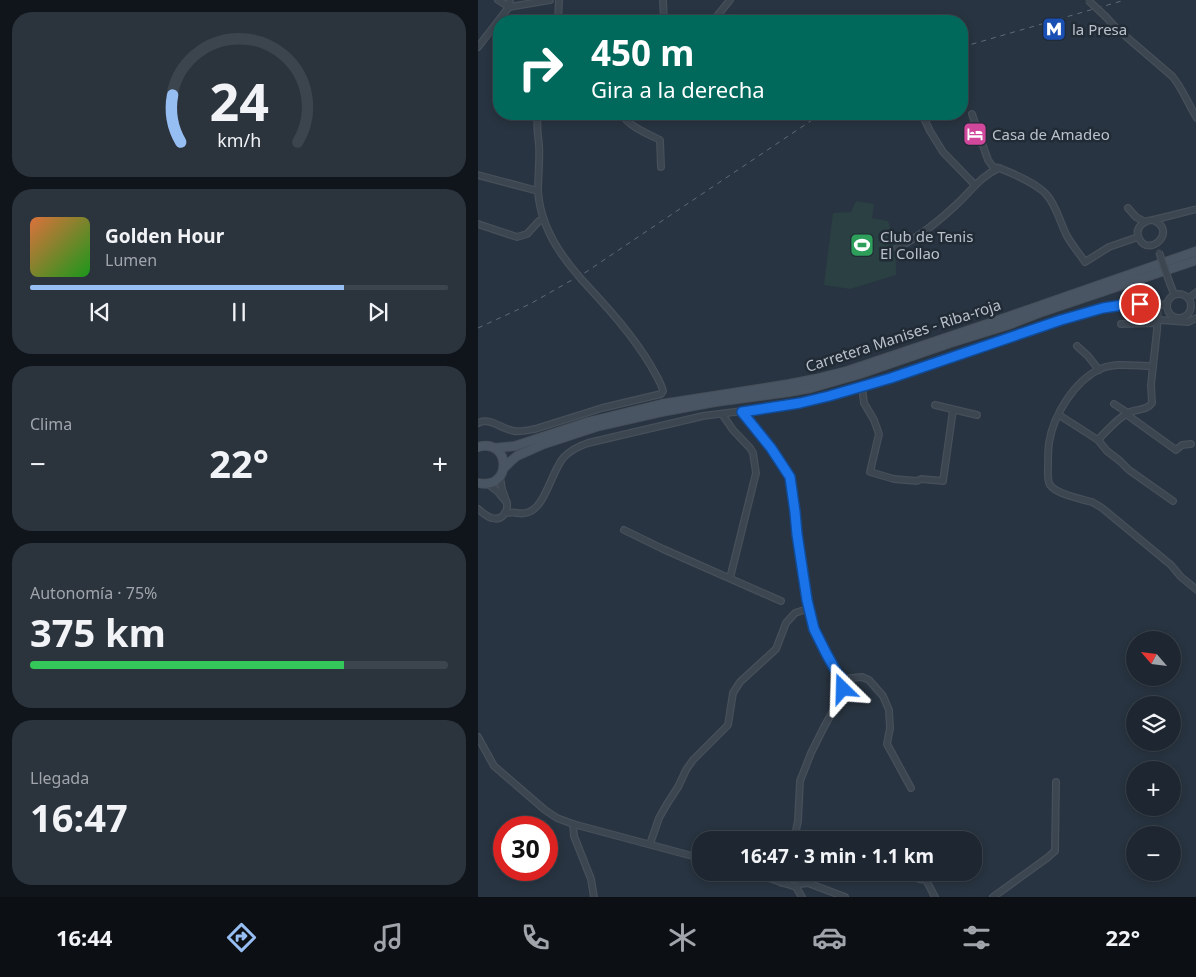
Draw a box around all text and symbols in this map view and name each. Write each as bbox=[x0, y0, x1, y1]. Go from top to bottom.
metro station icon: la Presa bbox=[1041, 16, 1067, 42]
place label: la Presa bbox=[1072, 19, 1127, 39]
text: 450 m bbox=[591, 29, 694, 76]
icon: right bbox=[508, 35, 573, 100]
text: 24 bbox=[209, 65, 269, 136]
text: Gira a la derecha bbox=[591, 74, 765, 104]
hotel icon: Casa de Amadeo bbox=[962, 121, 988, 147]
place label: Casa de Amadeo bbox=[992, 124, 1110, 144]
text: km/h bbox=[217, 128, 261, 152]
text: Golden Hour bbox=[105, 223, 224, 249]
place label: Club de Tenis El Collao bbox=[880, 226, 973, 263]
sports icon: Club de Tenis El Collao bbox=[849, 232, 875, 258]
text: Lumen bbox=[105, 249, 157, 271]
pin bbox=[1119, 283, 1161, 325]
icon: arrive bbox=[1126, 290, 1154, 318]
street label: Carretera Manises - Riba-roja bbox=[803, 294, 1003, 376]
icon: previous bbox=[86, 298, 114, 326]
icon: pause bbox=[225, 298, 253, 326]
icon: next bbox=[364, 298, 392, 326]
text: Clima bbox=[30, 413, 72, 435]
text: 22° bbox=[209, 437, 269, 489]
text: − bbox=[30, 444, 46, 482]
text: + bbox=[432, 444, 448, 482]
text: Autonomía · 75% bbox=[30, 582, 157, 604]
text: 375 km bbox=[30, 606, 166, 658]
north arrow bbox=[1126, 631, 1180, 686]
map controls bbox=[1126, 631, 1181, 881]
position arrow bbox=[816, 662, 868, 714]
button: layers bbox=[1126, 696, 1181, 751]
button: + bbox=[1126, 761, 1181, 816]
text: Llegada bbox=[30, 767, 89, 789]
text: 16:47 bbox=[30, 791, 128, 843]
speed limit sign: 30 bbox=[493, 816, 558, 881]
button: − bbox=[1126, 826, 1181, 881]
text: 16:47 · 3 min · 1.1 km bbox=[740, 843, 934, 869]
icon: directions bbox=[224, 920, 259, 955]
icon: music bbox=[371, 920, 406, 955]
icon: phone bbox=[518, 920, 553, 955]
icon: climate bbox=[665, 920, 700, 955]
icon: car bbox=[812, 920, 847, 955]
icon: filters bbox=[959, 920, 994, 955]
text: 16:44 bbox=[56, 922, 112, 952]
text: 22° bbox=[1105, 922, 1140, 952]

